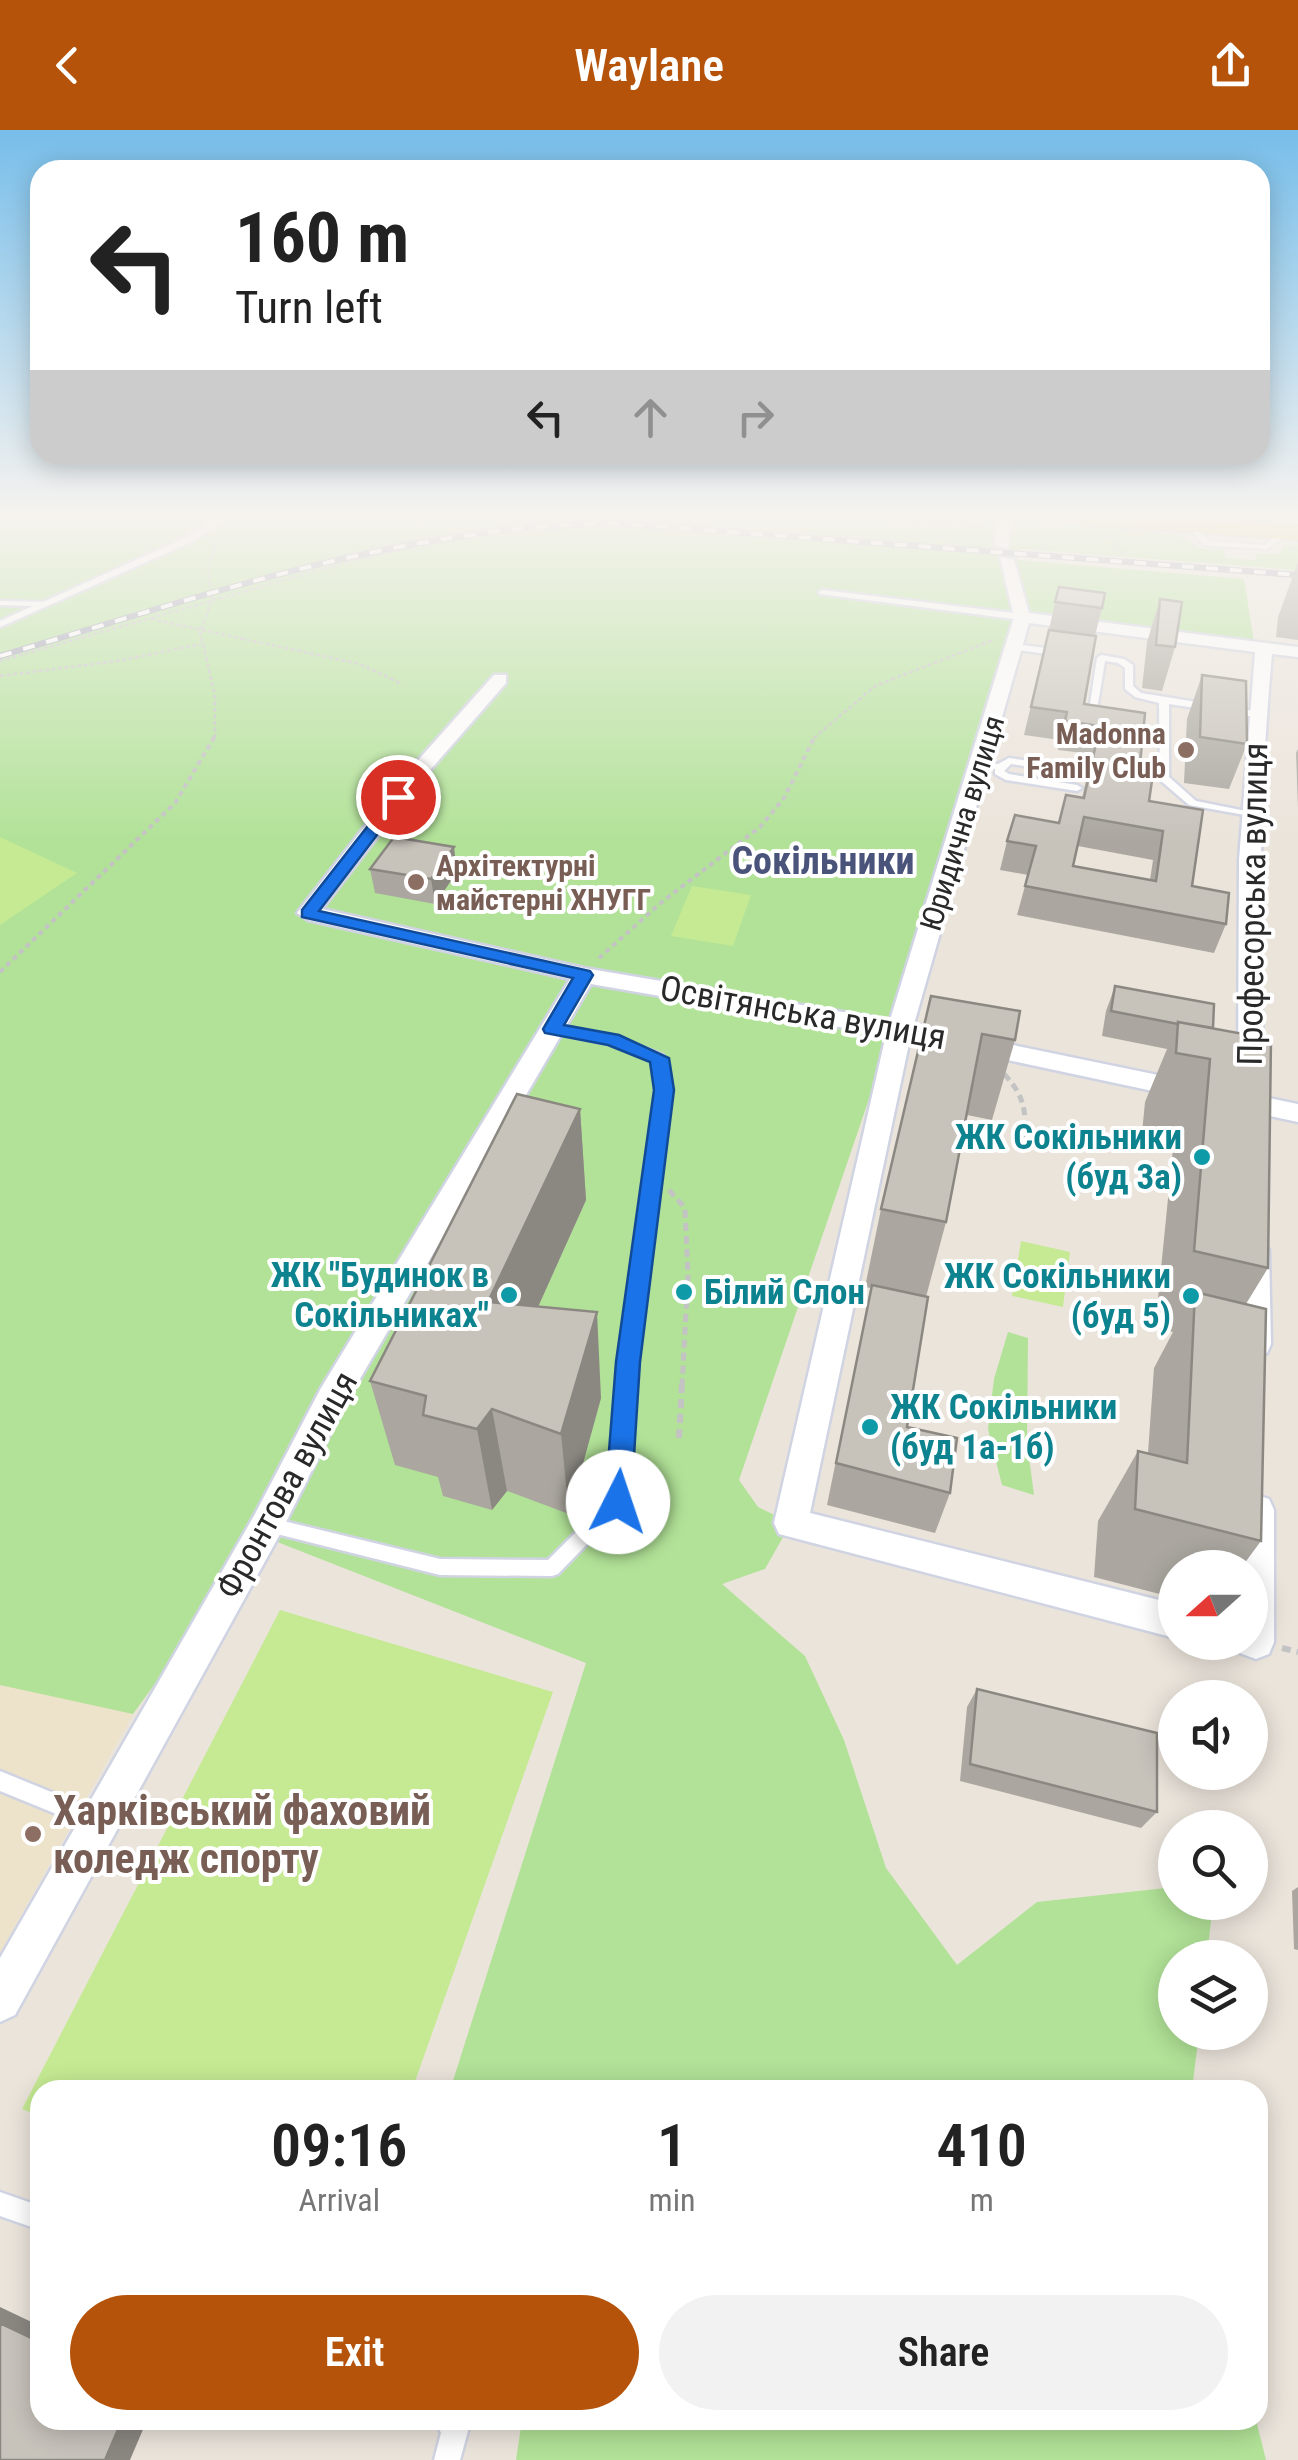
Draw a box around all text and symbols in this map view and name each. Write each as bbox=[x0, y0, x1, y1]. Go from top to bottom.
icon: back bbox=[40, 38, 95, 93]
icon: share bbox=[1203, 38, 1258, 93]
text: Waylane bbox=[574, 39, 724, 92]
text: 160 m bbox=[235, 197, 409, 279]
icon: left bbox=[70, 200, 200, 330]
text: Turn left bbox=[235, 281, 383, 334]
icon: left bbox=[518, 390, 573, 445]
icon: ahead bbox=[623, 390, 678, 445]
icon: right bbox=[728, 390, 783, 445]
street label: Юридична вулиця bbox=[913, 711, 1011, 935]
place label: Madonna Family Club bbox=[1026, 716, 1166, 785]
marker: Madonna Family Club bbox=[1175, 739, 1197, 761]
street label: Професорська вулиця bbox=[1230, 742, 1276, 1066]
pin bbox=[356, 755, 441, 840]
icon: arrive bbox=[371, 770, 426, 825]
district label: Сокільники bbox=[731, 839, 915, 883]
place label: Архітектурні майстерні ХНУГГ bbox=[436, 848, 651, 917]
marker: Архітектурні майстерні ХНУГГ bbox=[405, 871, 427, 893]
street label: Освітянська вулиця bbox=[657, 968, 949, 1058]
place label: ЖК Сокільники (буд 3а) bbox=[955, 1117, 1182, 1198]
marker: ЖК Сокільники (буд 3а) bbox=[1191, 1146, 1213, 1168]
place label: ЖК "Будинок в Сокільниках" bbox=[270, 1255, 489, 1336]
place label: ЖК Сокільники (буд 5) bbox=[944, 1256, 1171, 1337]
place label: Білий Слон bbox=[704, 1272, 865, 1313]
marker: Білий Слон bbox=[673, 1281, 695, 1303]
marker: ЖК "Будинок в Сокільниках" bbox=[498, 1284, 520, 1306]
marker: ЖК Сокільники (буд 5) bbox=[1180, 1285, 1202, 1307]
street label: Фронтова вулиця bbox=[208, 1364, 366, 1606]
place label: ЖК Сокільники (буд 1а-1б) bbox=[890, 1387, 1117, 1468]
marker: ЖК Сокільники (буд 1а-1б) bbox=[859, 1416, 881, 1438]
position arrow bbox=[566, 1450, 670, 1554]
north arrow bbox=[1158, 1550, 1268, 1660]
map controls bbox=[1158, 1550, 1268, 2050]
button: sound bbox=[1158, 1680, 1268, 1790]
place label: Харківський фаховий коледж спорту bbox=[53, 1786, 431, 1883]
button: search bbox=[1158, 1810, 1268, 1920]
marker: Харківський фаховий коледж спорту bbox=[22, 1823, 44, 1845]
button: layers bbox=[1158, 1940, 1268, 2050]
text: 09:16 bbox=[271, 2110, 408, 2181]
text: 1 bbox=[657, 2110, 687, 2181]
text: 410 bbox=[936, 2110, 1027, 2181]
text: Arrival bbox=[299, 2181, 380, 2219]
text: min bbox=[649, 2181, 695, 2219]
text: m bbox=[970, 2181, 994, 2219]
button: Exit bbox=[70, 2295, 639, 2410]
button: Share bbox=[659, 2295, 1228, 2410]

